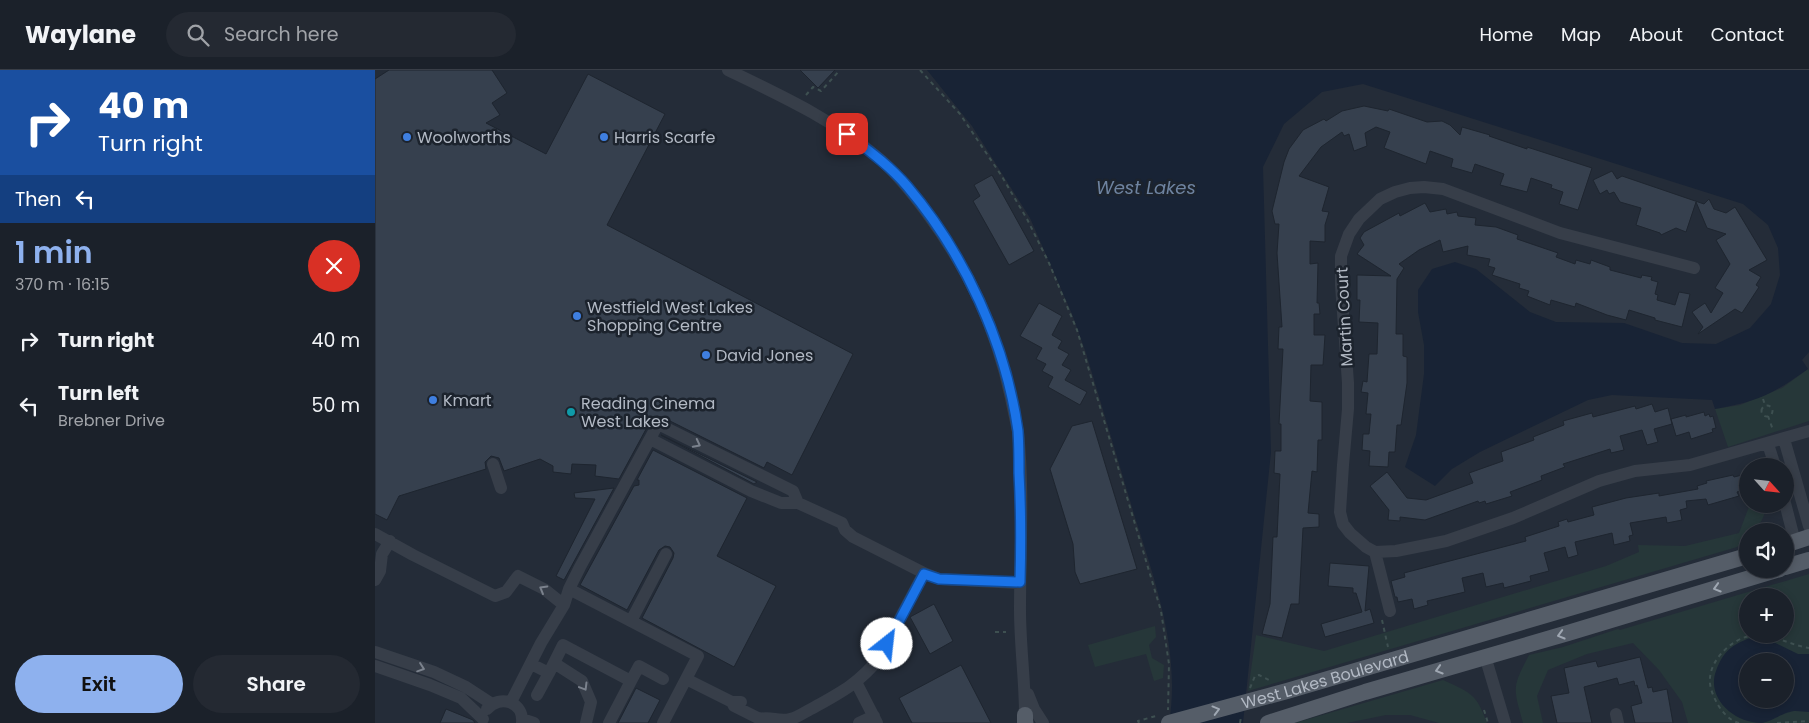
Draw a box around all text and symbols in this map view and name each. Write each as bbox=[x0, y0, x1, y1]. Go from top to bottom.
search box bbox=[166, 12, 516, 57]
text: Waylane bbox=[25, 18, 136, 51]
icon: search bbox=[184, 21, 212, 49]
text: Search here bbox=[224, 21, 339, 48]
text: Home bbox=[1479, 22, 1533, 47]
text: Map bbox=[1561, 22, 1601, 47]
text: About bbox=[1629, 22, 1683, 47]
text: Contact bbox=[1711, 22, 1784, 47]
text: 40 m bbox=[98, 81, 189, 130]
icon: right bbox=[15, 90, 80, 155]
pin bbox=[826, 113, 868, 155]
icon: arrive bbox=[833, 120, 861, 148]
place label: Woolworths bbox=[417, 126, 511, 149]
place label: Harris Scarfe bbox=[614, 126, 716, 149]
text: Turn right bbox=[98, 128, 203, 159]
marker: Woolworths bbox=[401, 131, 413, 143]
marker: Harris Scarfe bbox=[598, 131, 610, 143]
water label: West Lakes bbox=[1096, 175, 1196, 200]
icon: left bbox=[71, 185, 99, 213]
text: Then bbox=[15, 186, 61, 213]
text: 1 min bbox=[15, 231, 93, 274]
button: close bbox=[308, 240, 360, 292]
street label: Martin Court bbox=[1330, 267, 1359, 367]
text: 370 m · 16:15 bbox=[15, 273, 110, 296]
place label: Westfield West Lakes Shopping Centre bbox=[587, 296, 753, 337]
marker: Westfield West Lakes Shopping Centre bbox=[571, 310, 583, 322]
icon: right bbox=[15, 327, 43, 355]
text: Turn right bbox=[58, 327, 154, 354]
text: 40 m bbox=[311, 327, 360, 354]
place label: David Jones bbox=[716, 344, 813, 367]
marker: David Jones bbox=[700, 349, 712, 361]
text: Turn left bbox=[58, 380, 139, 407]
place label: Kmart bbox=[443, 389, 492, 412]
icon: left bbox=[15, 392, 43, 420]
text: 50 m bbox=[311, 392, 360, 419]
place label: Reading Cinema West Lakes bbox=[581, 392, 715, 433]
marker: Kmart bbox=[427, 394, 439, 406]
marker: Reading Cinema West Lakes bbox=[565, 406, 577, 418]
text: Brebner Drive bbox=[58, 409, 165, 432]
one-way arrow bbox=[692, 437, 701, 448]
north arrow bbox=[1739, 458, 1794, 512]
map controls bbox=[1739, 458, 1794, 708]
button: sound bbox=[1739, 523, 1794, 578]
one-way arrow bbox=[1713, 583, 1721, 593]
one-way arrow bbox=[540, 586, 549, 596]
button: + bbox=[1739, 588, 1794, 643]
position arrow bbox=[860, 617, 912, 669]
one-way arrow bbox=[1558, 630, 1566, 640]
street label: West Lakes Boulevard bbox=[1239, 645, 1412, 715]
button: − bbox=[1739, 653, 1794, 708]
button: Exit bbox=[15, 655, 183, 713]
button: Share bbox=[193, 655, 360, 713]
one-way arrow bbox=[416, 662, 425, 672]
one-way arrow bbox=[1435, 665, 1443, 675]
one-way arrow bbox=[577, 682, 587, 691]
one-way arrow bbox=[1211, 706, 1219, 716]

